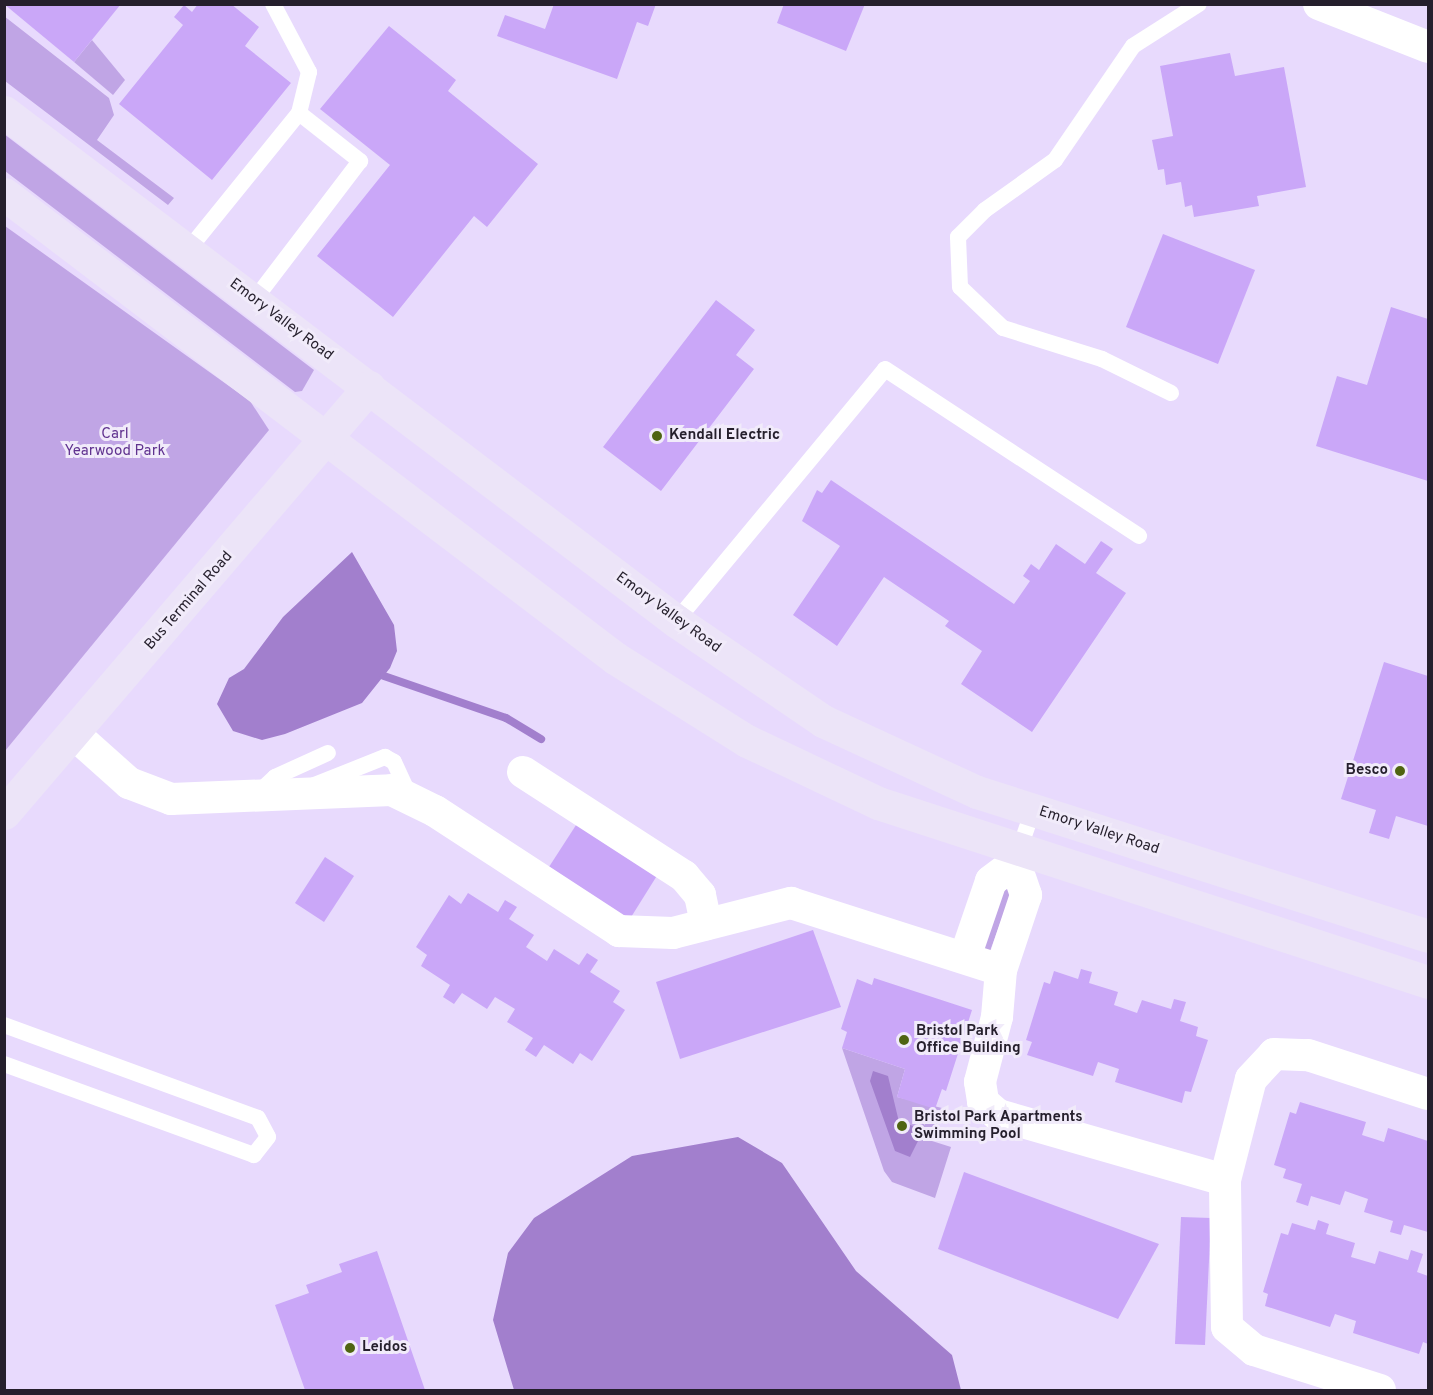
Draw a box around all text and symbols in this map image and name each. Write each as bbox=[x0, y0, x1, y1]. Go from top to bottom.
street label: Emory Valley Road bbox=[225, 275, 337, 365]
park label: Carl Yearwood Park bbox=[65, 425, 165, 460]
place label: Kendall Electric bbox=[669, 427, 780, 445]
marker: Kendall Electric bbox=[650, 429, 664, 443]
street label: Bus Terminal Road bbox=[141, 548, 237, 654]
street label: Emory Valley Road bbox=[612, 569, 724, 657]
place label: Besco bbox=[1346, 762, 1388, 780]
marker: Besco bbox=[1393, 764, 1407, 778]
street label: Emory Valley Road bbox=[1036, 803, 1162, 859]
place label: Bristol Park Office Building bbox=[916, 1022, 1021, 1057]
marker: Bristol Park Office Building bbox=[897, 1033, 911, 1047]
place label: Bristol Park Apartments Swimming Pool bbox=[914, 1108, 1083, 1143]
marker: Bristol Park Apartments Swimming Pool bbox=[895, 1119, 909, 1133]
place label: Leidos bbox=[362, 1339, 407, 1357]
marker: Leidos bbox=[343, 1341, 357, 1355]

